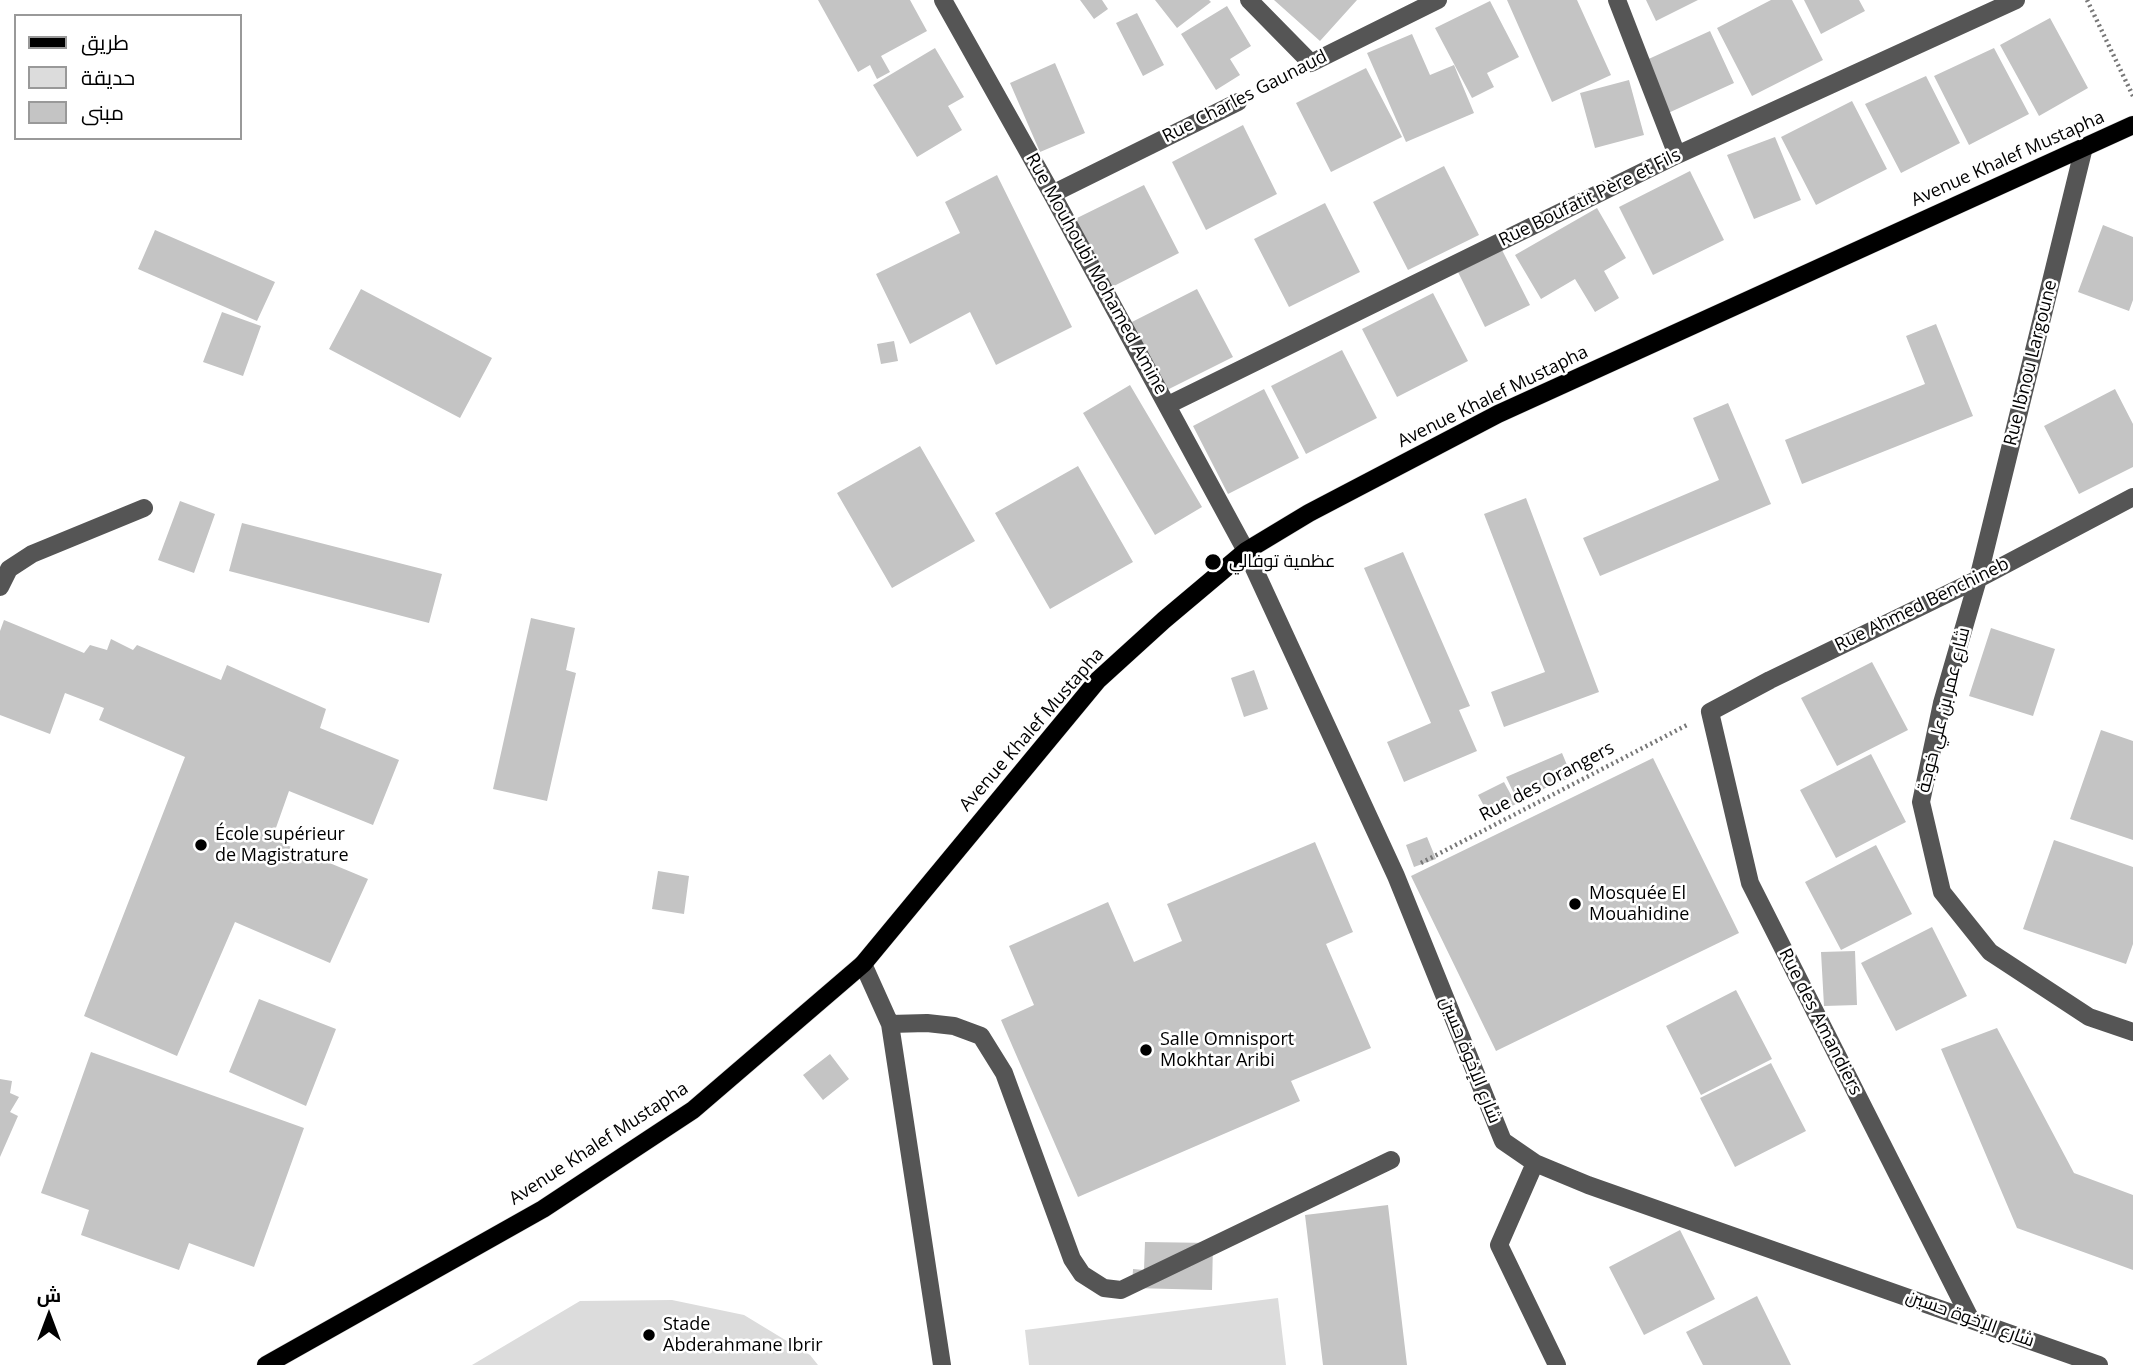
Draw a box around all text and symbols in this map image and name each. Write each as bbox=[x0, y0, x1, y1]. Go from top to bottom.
legend bbox=[14, 14, 242, 140]
text: طريق bbox=[81, 28, 129, 56]
street label: Rue Charles Gaunaud bbox=[1159, 46, 1331, 148]
text: حديقة bbox=[81, 63, 135, 91]
text: مبنى bbox=[81, 98, 124, 126]
street label: Avenue Khalef Mustapha bbox=[1908, 107, 2108, 211]
street label: Rue Boufatit Père et Fils bbox=[1495, 145, 1685, 251]
street label: Rue Mouhoubi Mohamed Amine bbox=[1021, 150, 1171, 398]
street label: Rue Ibnou Largoune bbox=[2000, 278, 2062, 448]
street label: Avenue Khalef Mustapha bbox=[1394, 341, 1592, 453]
place label: عظمية توفالي bbox=[1229, 551, 1335, 573]
marker: عظمية توفالي bbox=[1203, 552, 1223, 572]
street label: Rue Ahmed Benchineb bbox=[1831, 553, 2013, 657]
street label: شارع عمر بن علي خوجة bbox=[1913, 625, 1975, 795]
street label: Avenue Khalef Mustapha bbox=[955, 644, 1109, 816]
street label: Rue des Orangers bbox=[1476, 737, 1618, 827]
place label: École supérieur de Magistrature bbox=[215, 824, 349, 866]
marker: École supérieur de Magistrature bbox=[193, 837, 209, 853]
place label: Mosquée El Mouahidine bbox=[1589, 883, 1689, 926]
marker: Mosquée El Mouahidine bbox=[1567, 896, 1583, 912]
street label: Rue des Amandiers bbox=[1774, 945, 1866, 1099]
street label: شارع الإخوة حسين bbox=[1435, 993, 1505, 1127]
place label: Salle Omnisport Mokhtar Aribi bbox=[1160, 1029, 1294, 1072]
marker: Salle Omnisport Mokhtar Aribi bbox=[1138, 1042, 1154, 1058]
street label: Avenue Khalef Mustapha bbox=[505, 1078, 693, 1210]
north arrow bbox=[14, 1281, 84, 1351]
text: ش bbox=[37, 1282, 61, 1308]
street label: شارع الإخوة حسين bbox=[1903, 1286, 2037, 1352]
place label: Stade Abderahmane Ibrir bbox=[663, 1314, 823, 1356]
marker: Stade Abderahmane Ibrir bbox=[641, 1327, 657, 1343]

